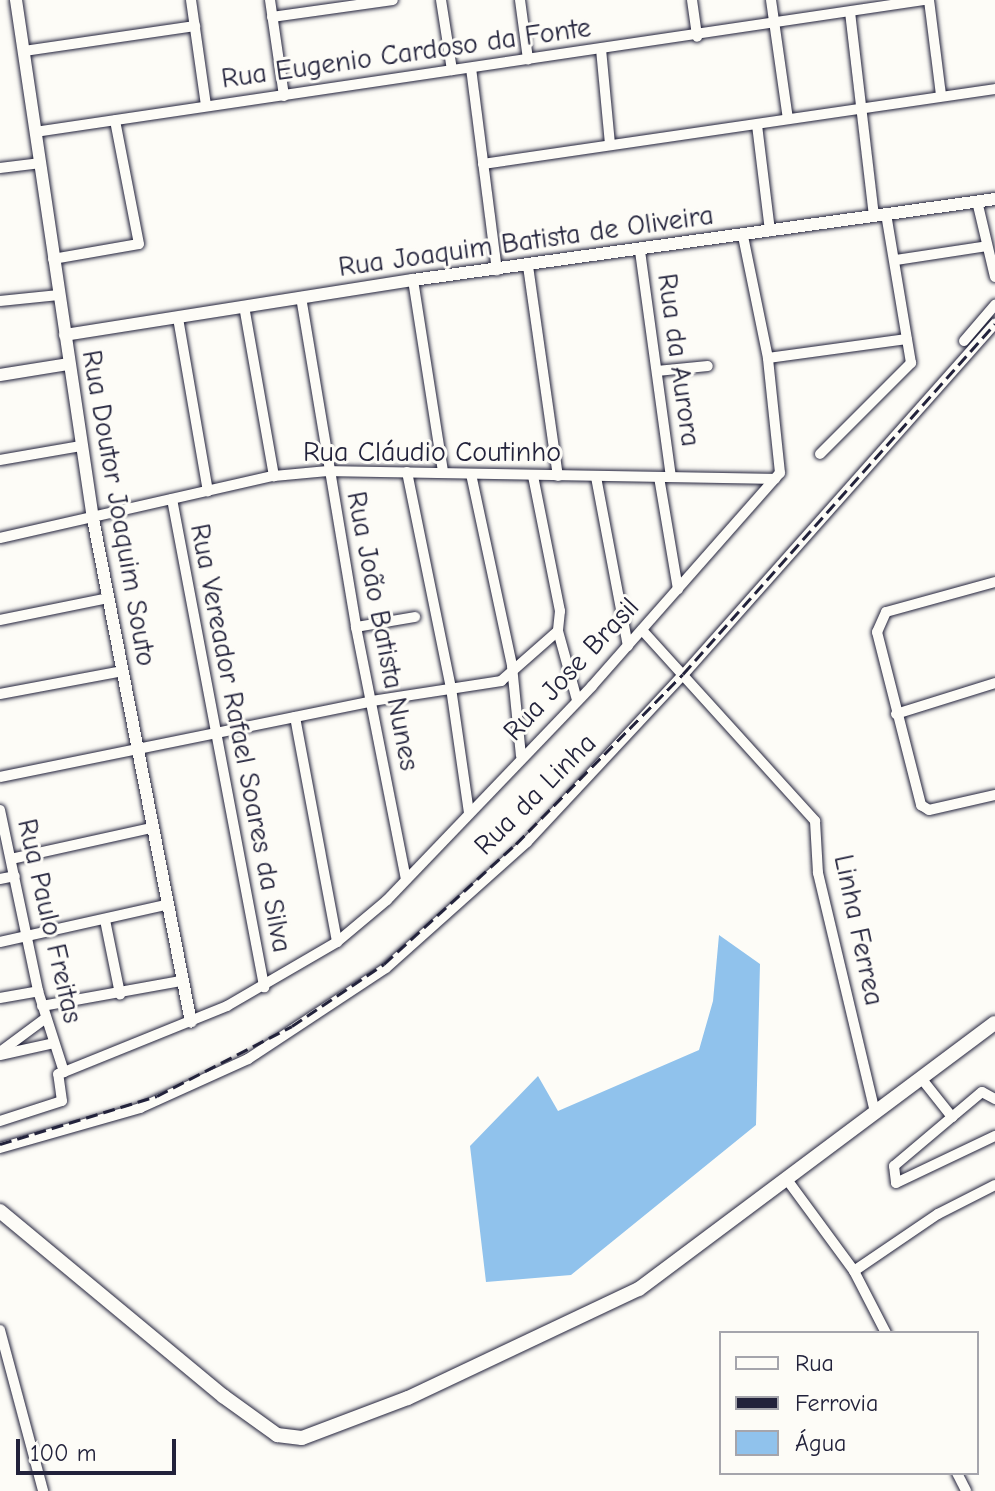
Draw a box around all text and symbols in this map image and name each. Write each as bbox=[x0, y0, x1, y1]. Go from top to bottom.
street label: Rua Eugenio Cardoso da Fonte bbox=[219, 10, 593, 96]
street label: Rua Joaquim Batista de Oliveira bbox=[336, 198, 716, 284]
street label: Rua da Aurora bbox=[650, 271, 708, 449]
street label: Rua Doutor Joaquim Souto bbox=[75, 347, 163, 669]
street label: Rua Cláudio Coutinho bbox=[303, 435, 561, 469]
street label: Rua João Batista Nunes bbox=[339, 489, 427, 773]
street label: Rua Vereador Rafael Soares da Silva bbox=[183, 521, 299, 955]
street label: Rua Jose Brasil bbox=[496, 590, 646, 748]
street label: Rua da Linha bbox=[467, 726, 603, 862]
street label: Rua Paulo Freitas bbox=[10, 816, 90, 1026]
street label: Linha Ferrea bbox=[827, 851, 891, 1009]
legend bbox=[719, 1331, 979, 1475]
text: Rua bbox=[795, 1349, 834, 1377]
text: Ferrovia bbox=[795, 1389, 878, 1417]
scale bar bbox=[20, 1423, 180, 1473]
text: Água bbox=[795, 1429, 846, 1457]
text: 100 m bbox=[30, 1439, 97, 1467]

